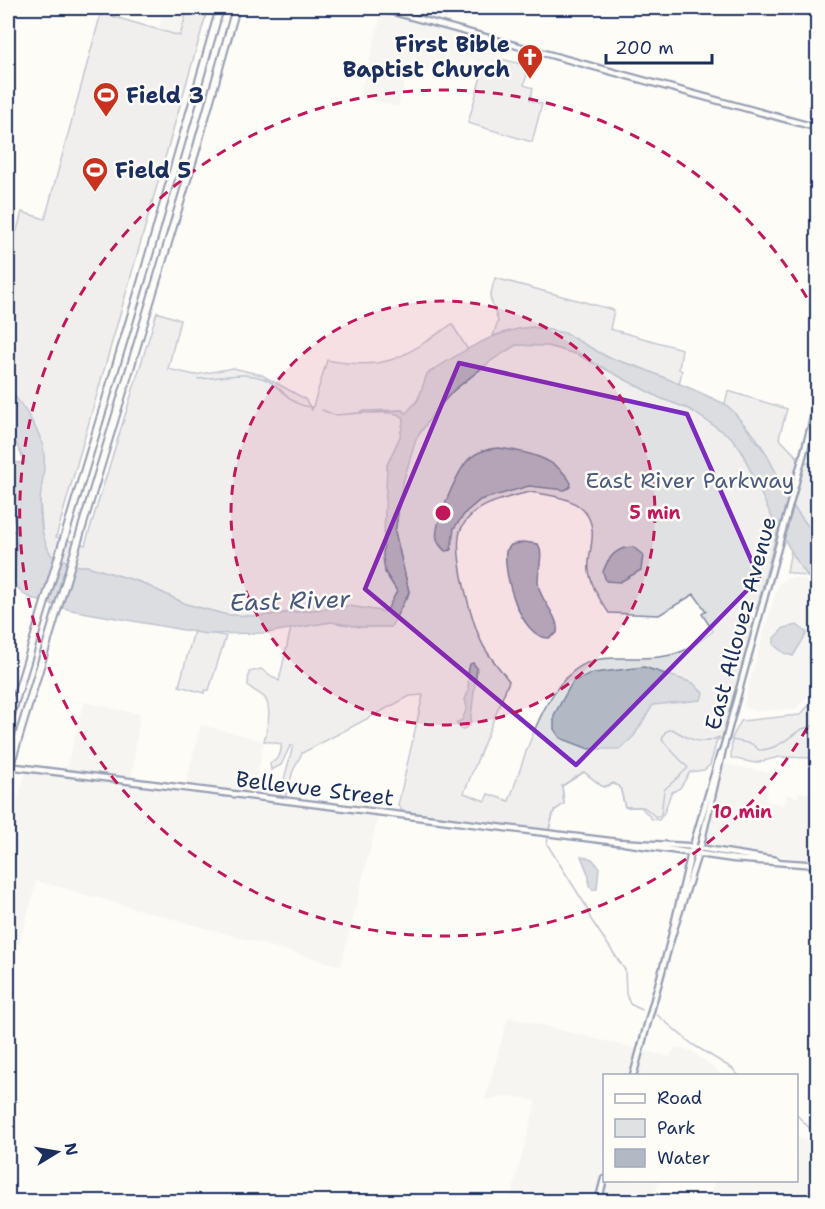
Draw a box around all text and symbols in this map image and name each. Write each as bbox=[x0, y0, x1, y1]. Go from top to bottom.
scale bar bbox=[606, 27, 712, 65]
place label: First Bible Baptist Church bbox=[343, 30, 510, 84]
text: 200 m bbox=[615, 36, 674, 60]
church icon: First Bible Baptist Church bbox=[515, 42, 545, 80]
sports icon: Field 3 bbox=[91, 80, 121, 118]
place label: Field 3 bbox=[126, 81, 204, 110]
sports icon: Field 5 bbox=[80, 155, 110, 193]
place label: Field 5 bbox=[115, 156, 191, 185]
park label: East River Parkway bbox=[586, 466, 794, 495]
text: 5 min bbox=[629, 501, 681, 525]
centre of rings bbox=[433, 503, 453, 523]
street label: East Allouez Avenue bbox=[698, 513, 783, 733]
water label: East River bbox=[229, 583, 352, 619]
street label: Bellevue Street bbox=[234, 764, 396, 813]
text: 10 min bbox=[712, 800, 772, 824]
legend bbox=[603, 1074, 798, 1182]
text: Road bbox=[657, 1086, 702, 1110]
text: Park bbox=[657, 1116, 696, 1140]
north arrow bbox=[27, 1122, 87, 1182]
text: N bbox=[60, 1141, 83, 1157]
text: Water bbox=[657, 1146, 710, 1170]

